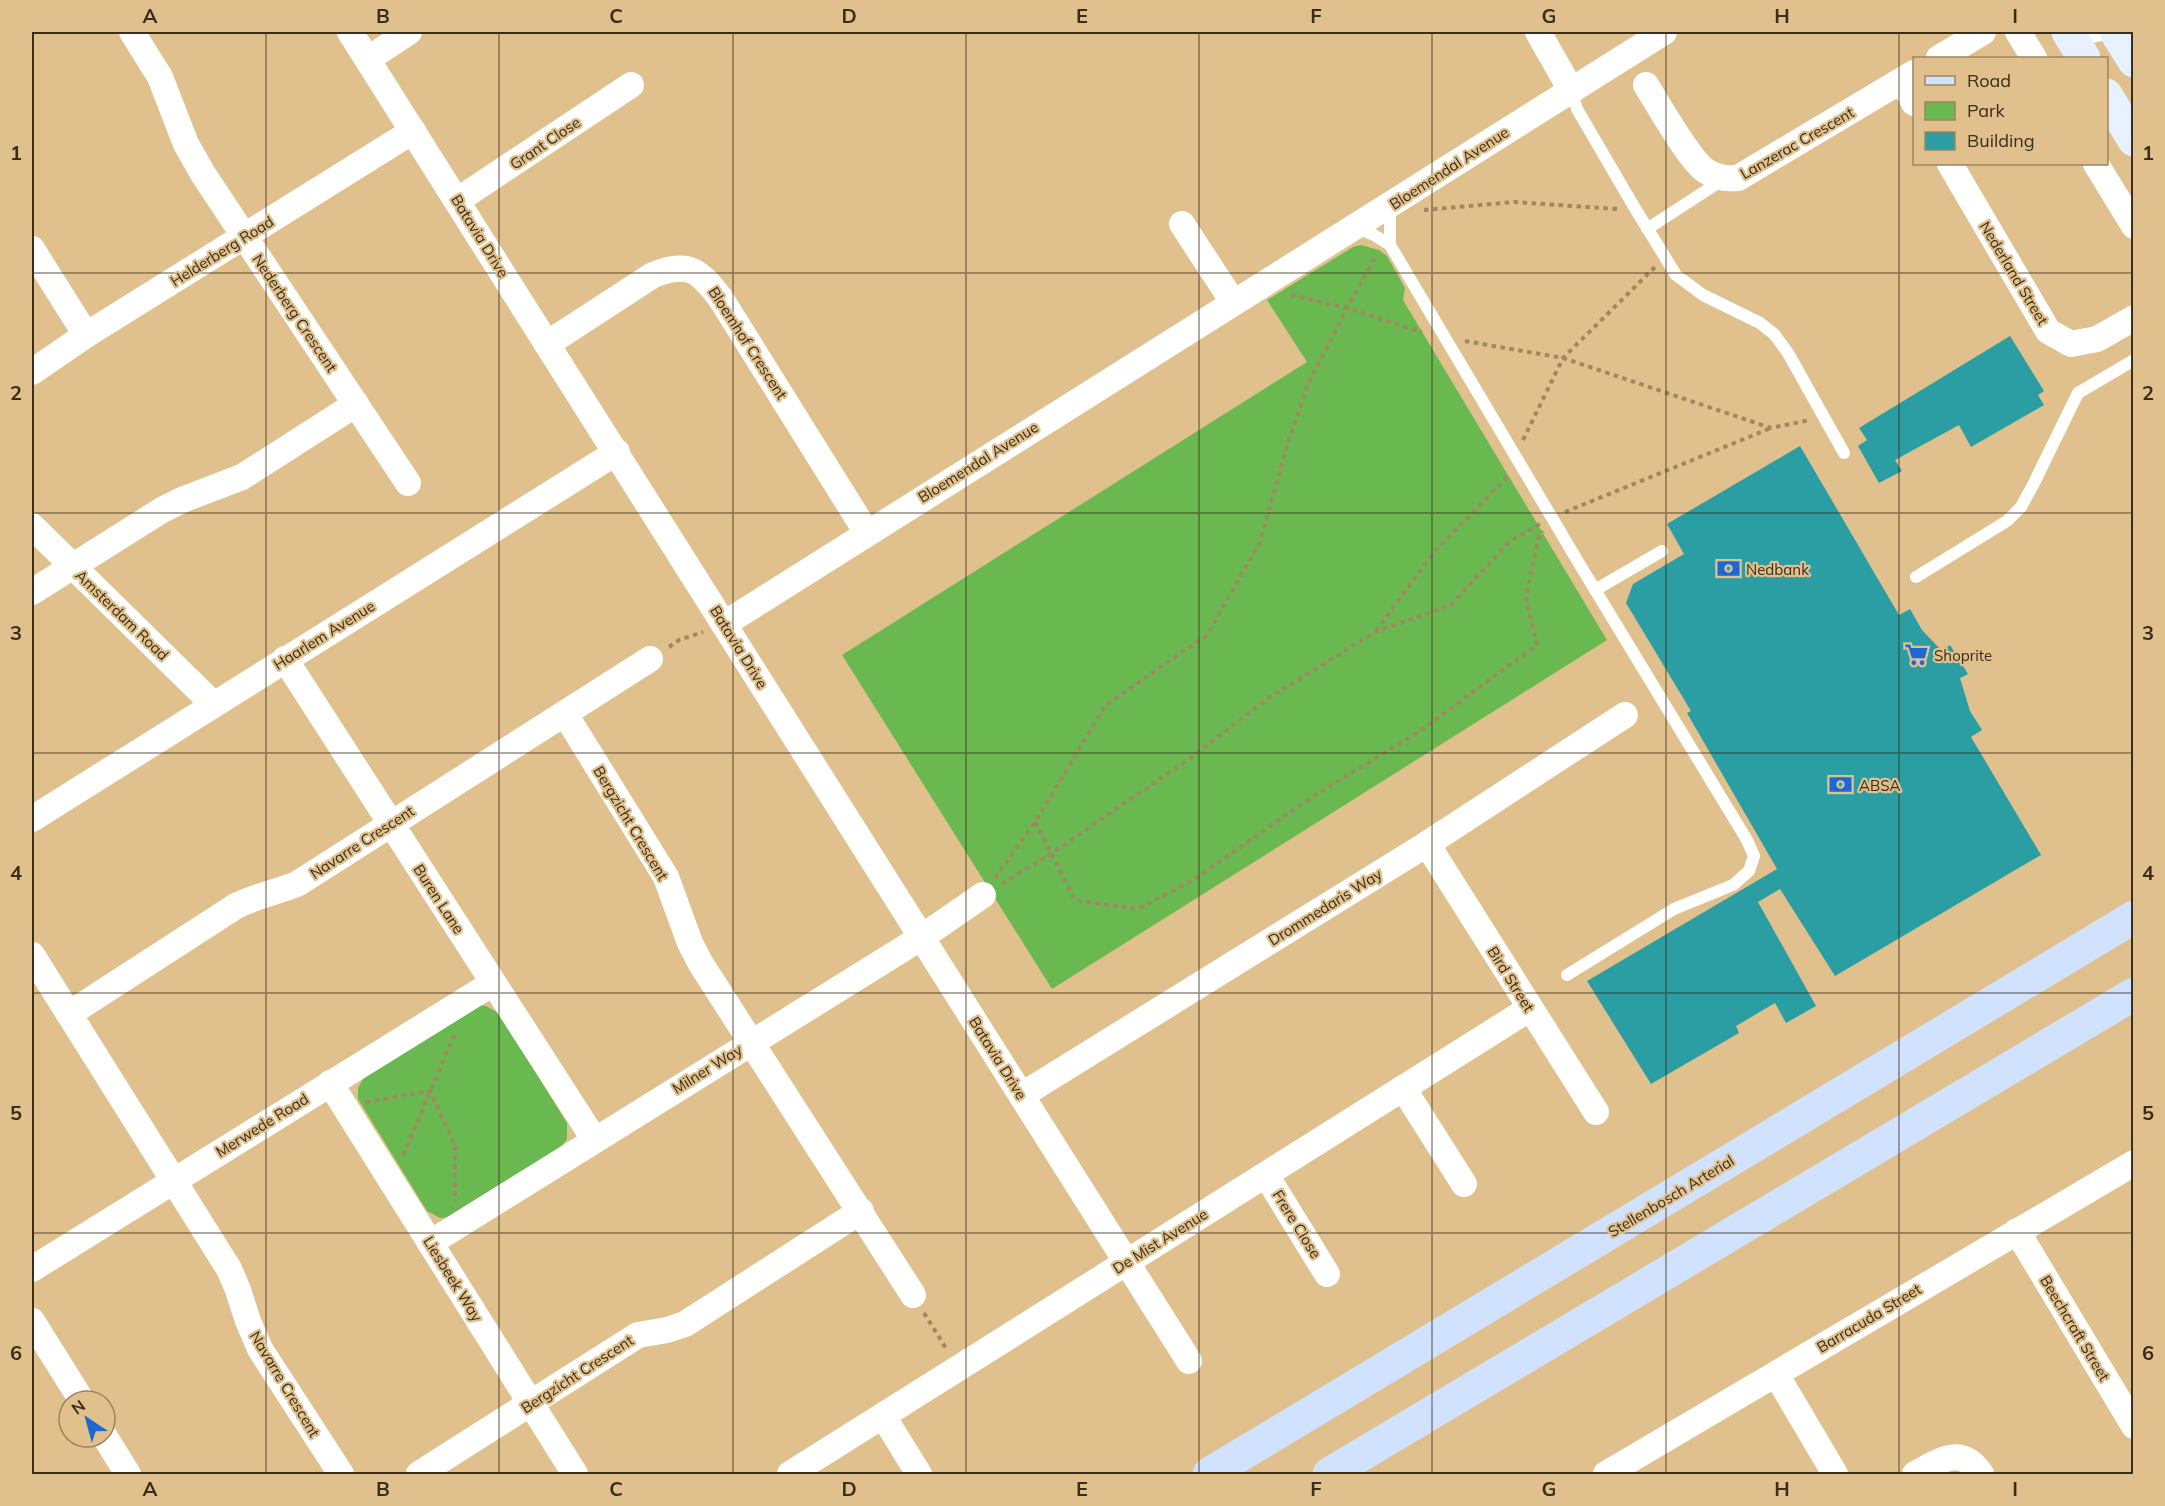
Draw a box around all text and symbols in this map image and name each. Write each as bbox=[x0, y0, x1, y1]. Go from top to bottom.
text: A bbox=[143, 3, 158, 28]
text: B bbox=[376, 3, 390, 28]
text: C bbox=[609, 3, 623, 28]
text: D bbox=[841, 3, 857, 28]
text: E bbox=[1076, 3, 1088, 28]
text: F bbox=[1310, 3, 1322, 28]
text: G bbox=[1542, 3, 1556, 28]
text: H bbox=[1774, 3, 1790, 28]
text: I bbox=[2012, 3, 2018, 28]
legend bbox=[1913, 57, 2108, 165]
text: Road bbox=[1967, 69, 2011, 92]
text: Park bbox=[1967, 99, 2006, 122]
street label: Lanzerac Crescent bbox=[1737, 103, 1857, 183]
street label: Grant Close bbox=[506, 112, 584, 174]
street label: Bloemendal Avenue bbox=[1386, 122, 1512, 214]
text: Building bbox=[1967, 129, 2035, 152]
text: 1 bbox=[10, 140, 22, 165]
text: 1 bbox=[2142, 140, 2154, 165]
street label: Batavia Drive bbox=[447, 191, 513, 281]
street label: Helderberg Road bbox=[167, 212, 277, 290]
street label: Nederland Street bbox=[1976, 218, 2052, 328]
street label: Nederberg Crescent bbox=[249, 250, 341, 376]
street label: Bloemhof Crescent bbox=[704, 283, 792, 403]
text: 2 bbox=[10, 380, 22, 405]
text: 2 bbox=[2142, 380, 2154, 405]
street label: Bloemendal Avenue bbox=[914, 417, 1042, 507]
bank icon: Nedbank bbox=[1715, 556, 1741, 582]
place label: Nedbank bbox=[1746, 560, 1809, 579]
street label: Amsterdam Road bbox=[71, 566, 173, 664]
street label: Haarlem Avenue bbox=[270, 596, 378, 674]
street label: Batavia Drive bbox=[706, 602, 772, 692]
text: 3 bbox=[10, 620, 22, 645]
text: 3 bbox=[2142, 620, 2154, 645]
supermarket icon: Shoprite bbox=[1903, 642, 1929, 668]
place label: Shoprite bbox=[1934, 646, 1992, 665]
street label: Bergzicht Crescent bbox=[589, 762, 673, 884]
bank icon: ABSA bbox=[1828, 772, 1854, 798]
place label: ABSA bbox=[1859, 776, 1901, 795]
street label: Navarre Crescent bbox=[306, 801, 418, 883]
text: 4 bbox=[10, 860, 22, 885]
text: 4 bbox=[2142, 860, 2154, 885]
street label: Buren Lane bbox=[409, 861, 469, 937]
street label: Drommedaris Way bbox=[1265, 864, 1385, 950]
street label: Bird Street bbox=[1483, 943, 1539, 1015]
street label: Batavia Drive bbox=[965, 1013, 1031, 1103]
street label: Milner Way bbox=[668, 1040, 746, 1098]
street label: Merwede Road bbox=[212, 1089, 312, 1161]
text: 5 bbox=[10, 1100, 22, 1125]
text: 5 bbox=[2142, 1100, 2154, 1125]
street label: Stellenbosch Arterial bbox=[1605, 1151, 1737, 1241]
street label: Frere Close bbox=[1268, 1186, 1326, 1262]
street label: De Mist Avenue bbox=[1109, 1204, 1211, 1278]
street label: Liesbeek Way bbox=[419, 1233, 487, 1325]
street label: Beechcraft Street bbox=[2036, 1272, 2114, 1384]
street label: Barracuda Street bbox=[1813, 1279, 1925, 1357]
street label: Navarre Crescent bbox=[246, 1327, 324, 1441]
street label: Bergzicht Crescent bbox=[517, 1331, 637, 1417]
text: 6 bbox=[10, 1340, 22, 1365]
text: 6 bbox=[2142, 1340, 2154, 1365]
north arrow bbox=[57, 1389, 117, 1449]
text: N bbox=[67, 1395, 89, 1419]
text: A bbox=[143, 1476, 158, 1501]
text: B bbox=[376, 1476, 390, 1501]
text: C bbox=[609, 1476, 623, 1501]
text: D bbox=[841, 1476, 857, 1501]
text: E bbox=[1076, 1476, 1088, 1501]
text: F bbox=[1310, 1476, 1322, 1501]
text: G bbox=[1542, 1476, 1556, 1501]
text: H bbox=[1774, 1476, 1790, 1501]
text: I bbox=[2012, 1476, 2018, 1501]

